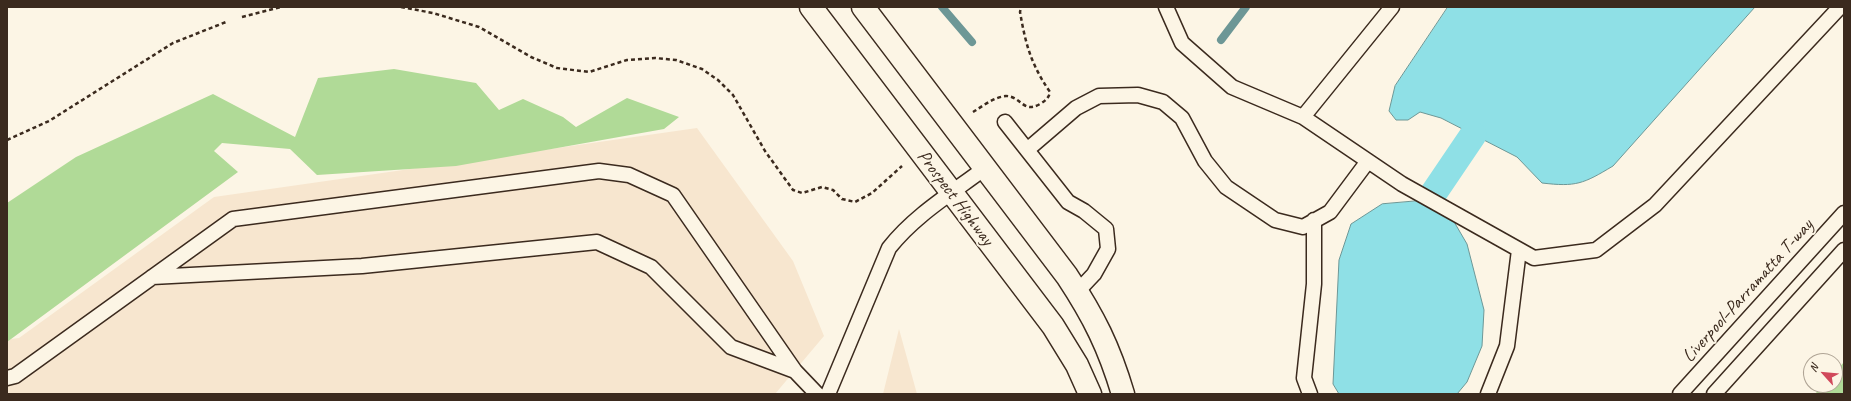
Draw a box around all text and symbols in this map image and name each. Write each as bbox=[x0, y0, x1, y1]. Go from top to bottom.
street label: Prospect Highway bbox=[912, 146, 998, 250]
street label: Liverpool–Parramatta T-way bbox=[1678, 215, 1818, 367]
north arrow bbox=[1803, 353, 1843, 393]
text: N bbox=[1805, 362, 1821, 374]

